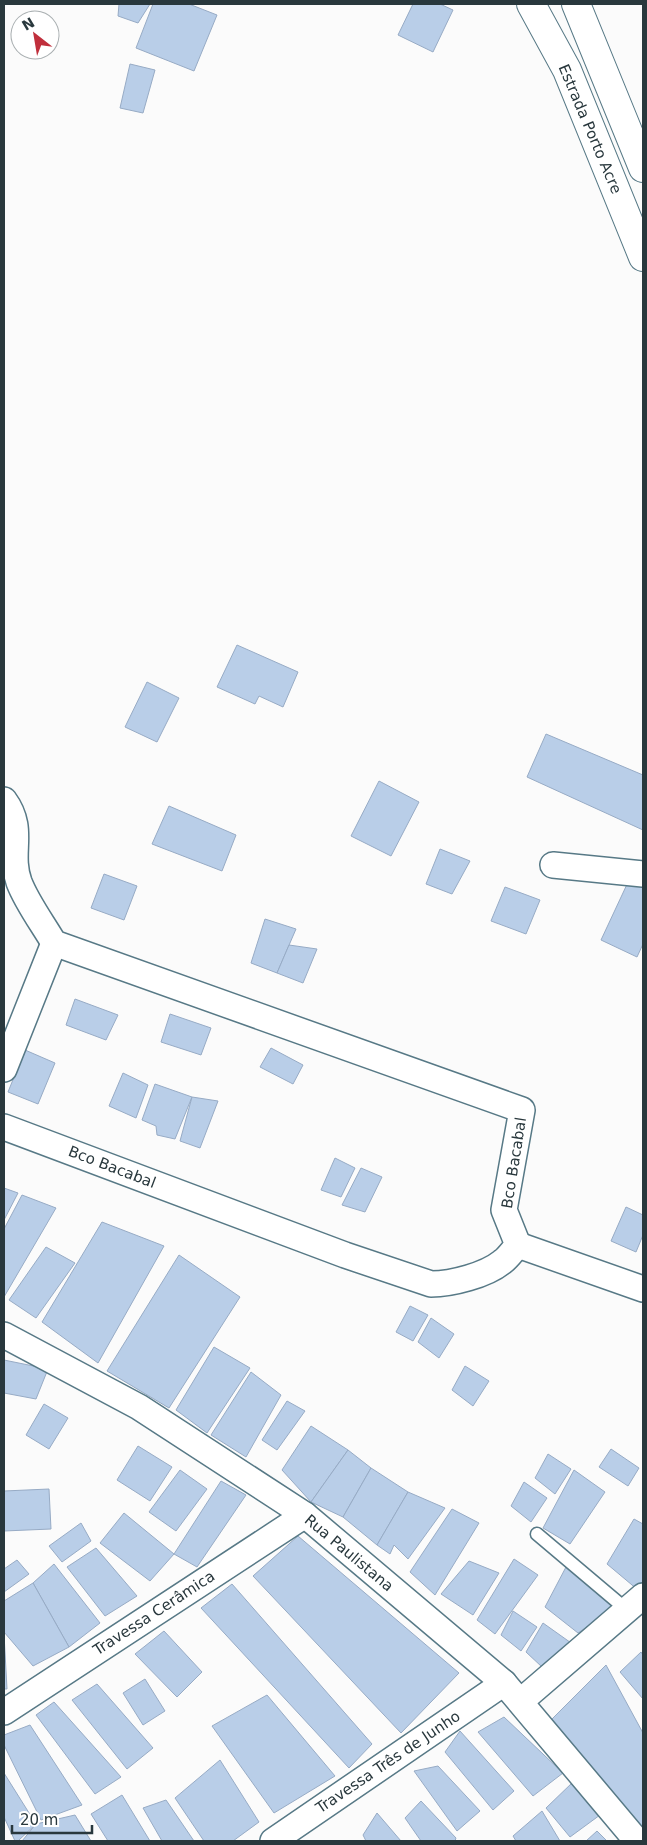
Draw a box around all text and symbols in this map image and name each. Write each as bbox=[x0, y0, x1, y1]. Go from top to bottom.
north arrow bbox=[10, 10, 60, 60]
text: N bbox=[19, 14, 37, 34]
street label: Estrada Porto Acre bbox=[555, 62, 625, 196]
street label: Bco Bacabal bbox=[498, 1116, 530, 1210]
street label: Bco Bacabal bbox=[66, 1142, 158, 1192]
street label: Rua Paulistana bbox=[301, 1511, 397, 1595]
street label: Travessa Cerâmica bbox=[89, 1567, 218, 1660]
street label: Travessa Três de Junho bbox=[312, 1707, 464, 1818]
scale bar bbox=[12, 1802, 92, 1834]
text: 20 m bbox=[20, 1811, 58, 1829]

